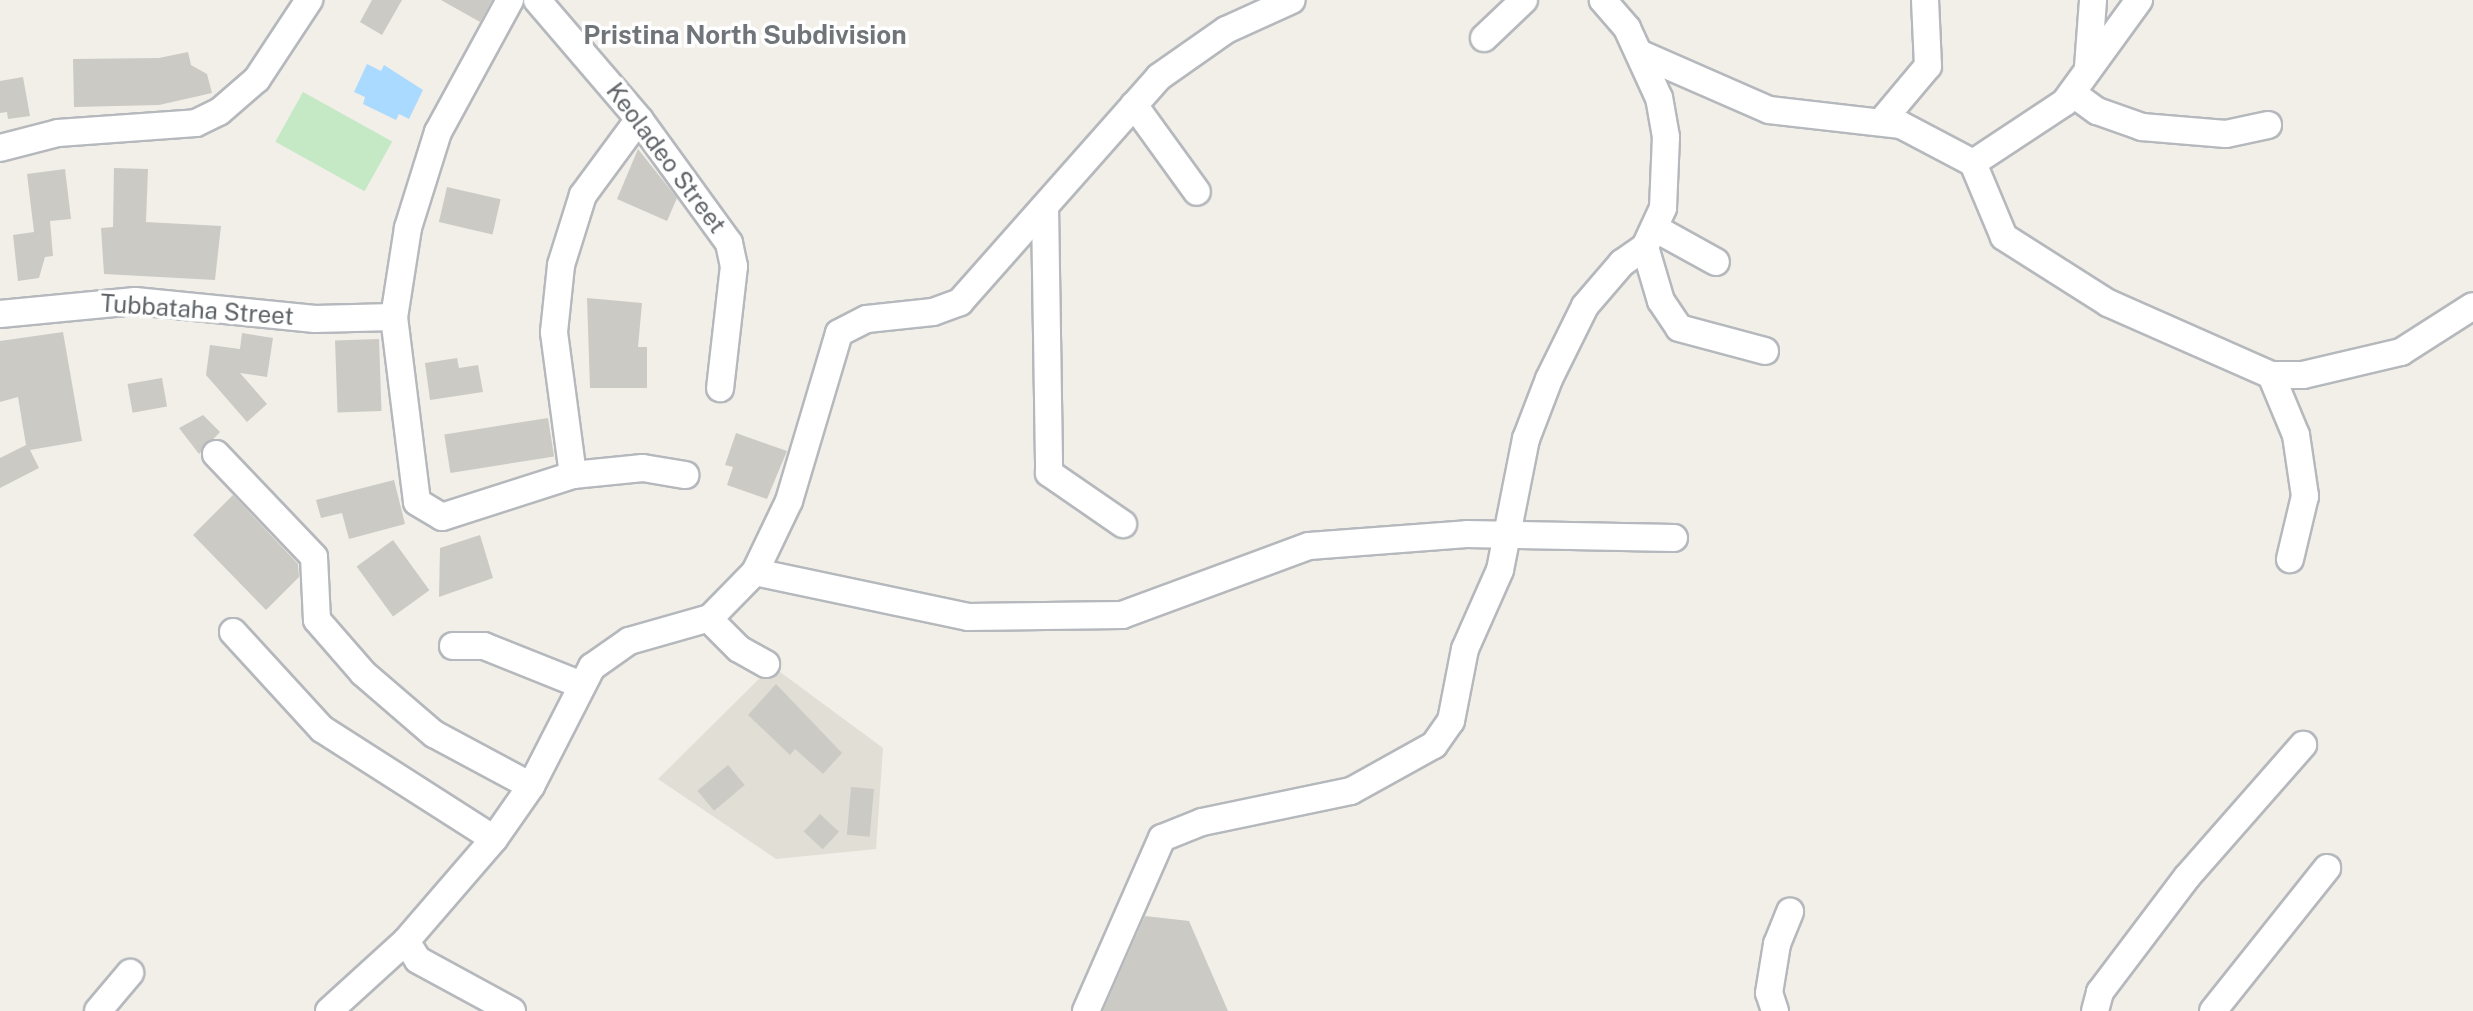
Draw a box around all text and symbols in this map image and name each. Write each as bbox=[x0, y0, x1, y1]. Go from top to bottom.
district label: Pristina North Subdivision bbox=[583, 19, 907, 51]
street label: Keoladeo Street bbox=[600, 77, 732, 239]
street label: Tubbataha Street bbox=[99, 289, 295, 331]

